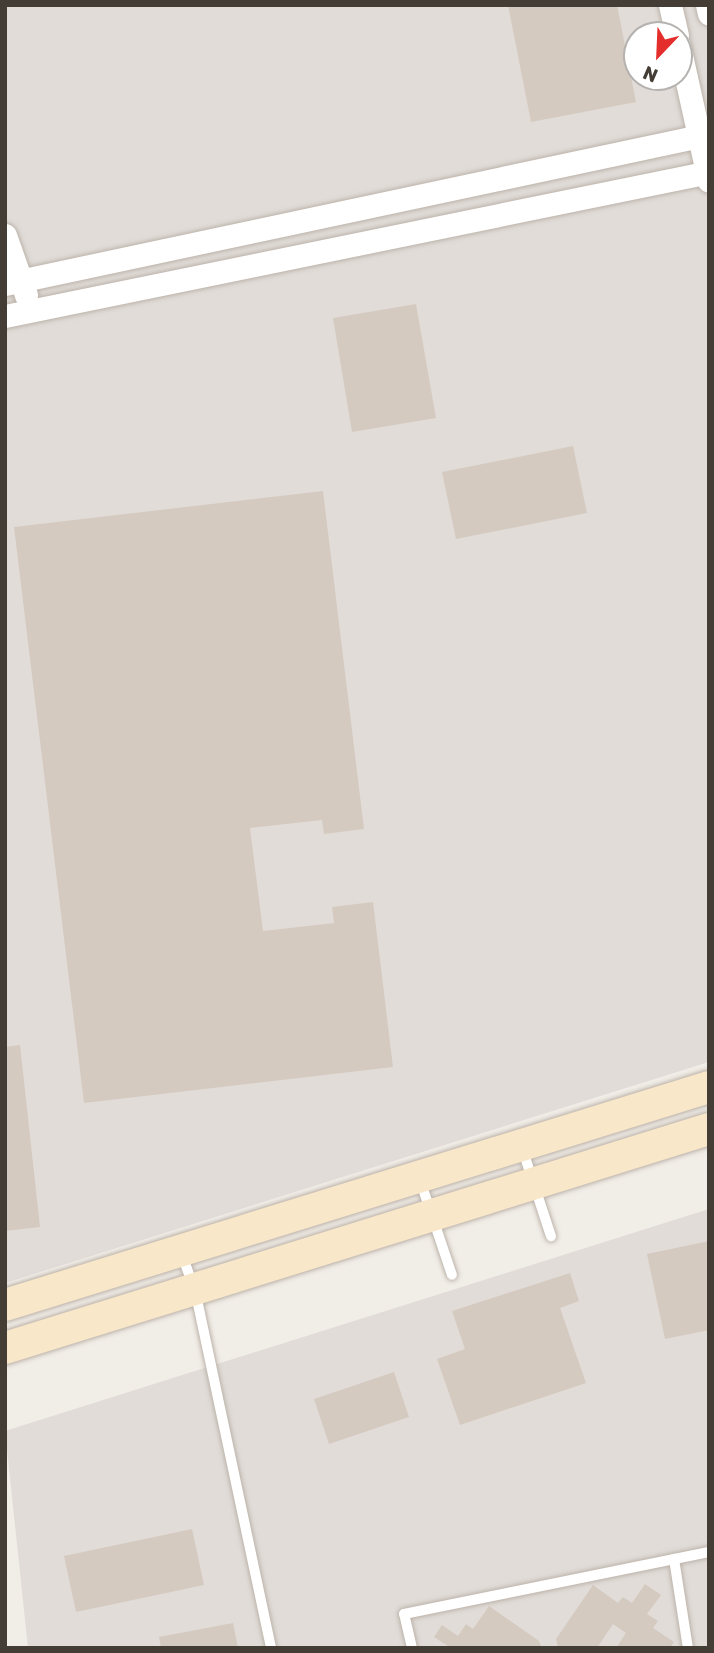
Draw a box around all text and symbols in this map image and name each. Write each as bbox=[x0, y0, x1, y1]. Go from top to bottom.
north arrow bbox=[623, 21, 693, 91]
text: N bbox=[640, 61, 661, 87]

